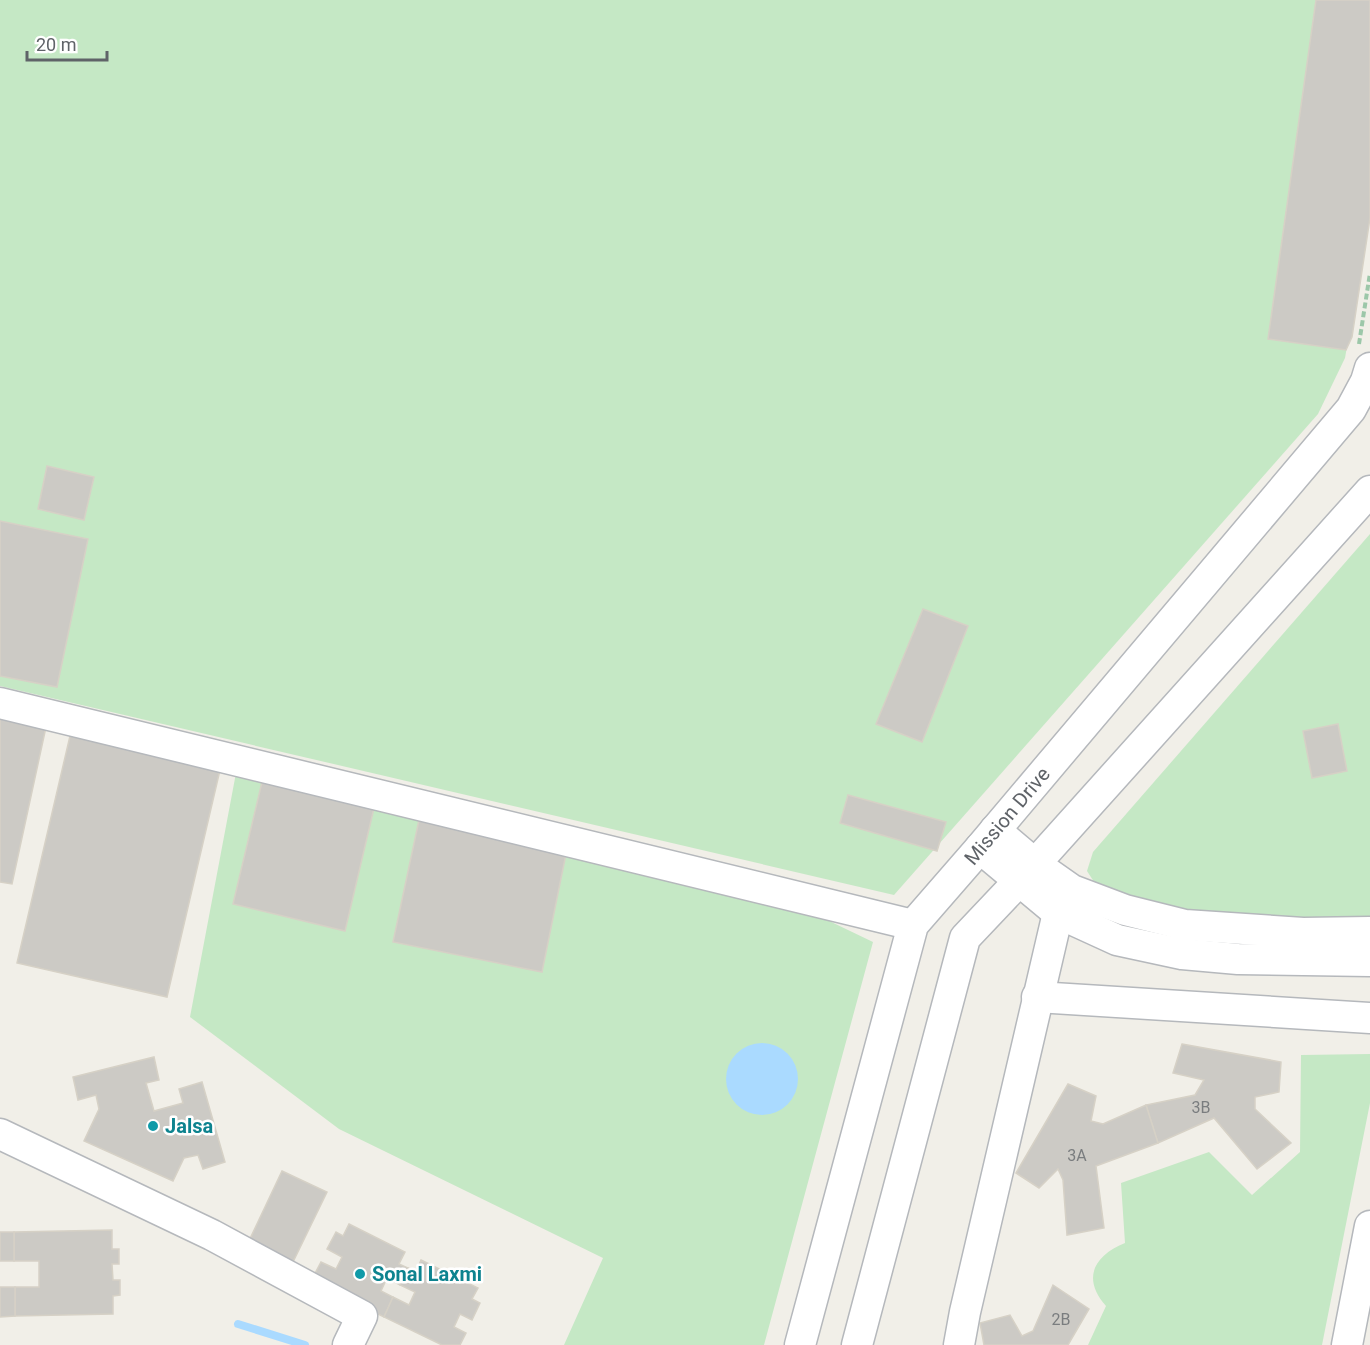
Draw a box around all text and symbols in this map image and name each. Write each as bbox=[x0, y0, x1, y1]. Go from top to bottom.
scale bar bbox=[27, 24, 106, 62]
text: 20 m bbox=[36, 34, 76, 55]
street label: Mission Drive bbox=[959, 762, 1055, 870]
house number: 3B bbox=[1192, 1098, 1211, 1117]
place label: Jalsa bbox=[165, 1114, 213, 1138]
marker: Jalsa bbox=[146, 1119, 160, 1133]
house number: 3A bbox=[1067, 1146, 1087, 1165]
place label: Sonal Laxmi bbox=[372, 1262, 482, 1286]
marker: Sonal Laxmi bbox=[353, 1267, 367, 1281]
house number: 2B bbox=[1052, 1310, 1071, 1329]

